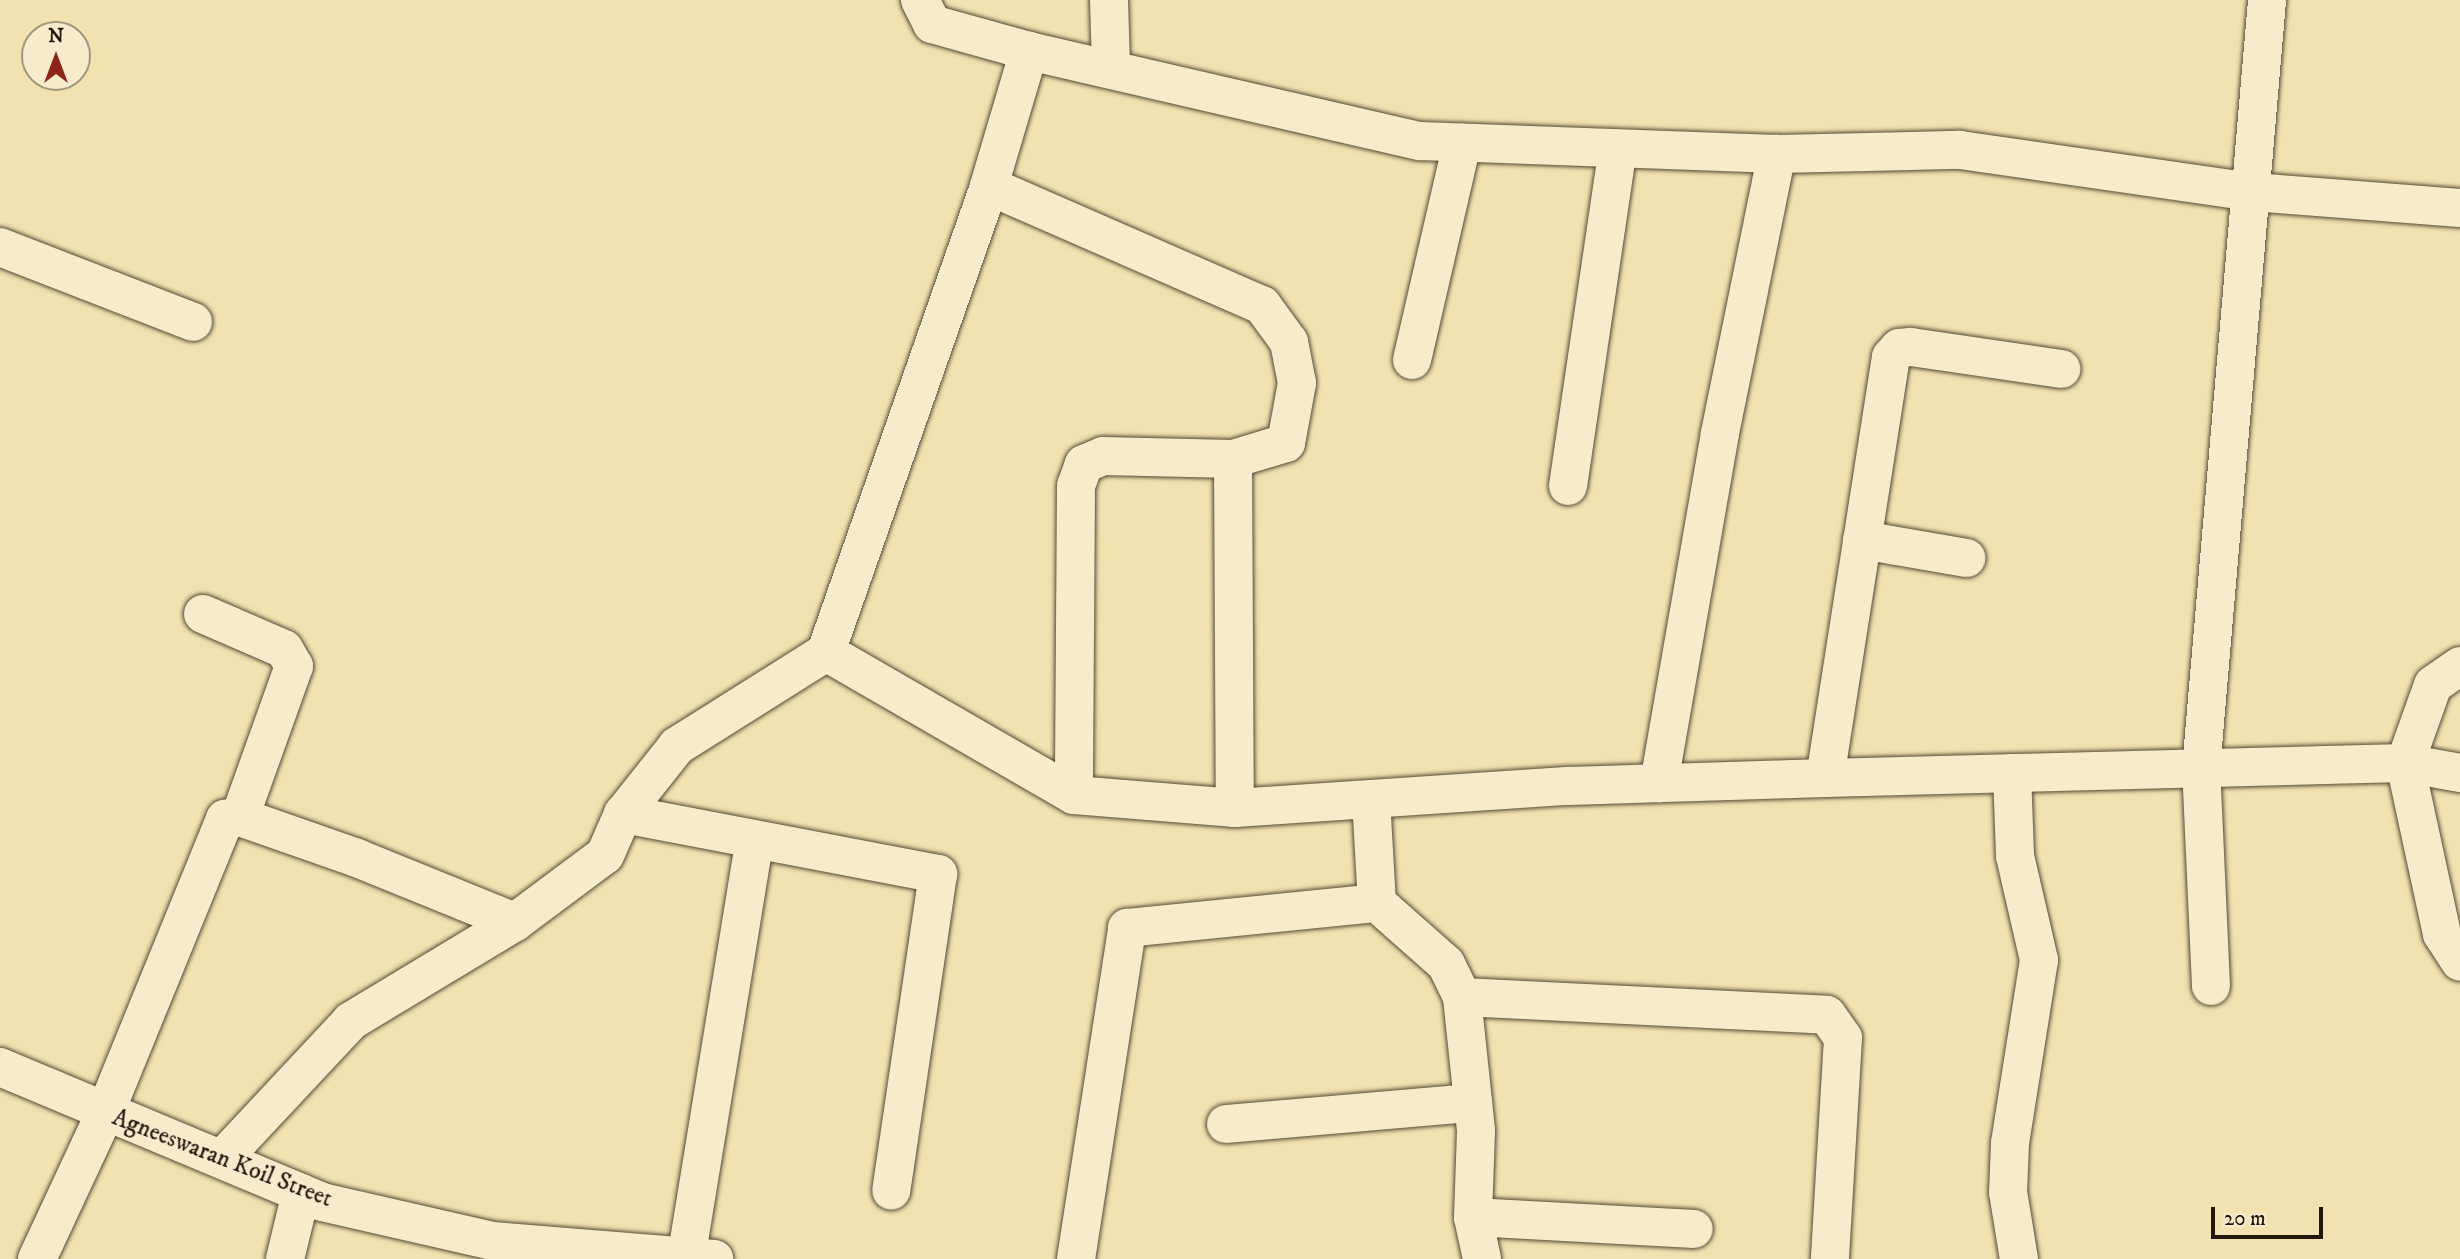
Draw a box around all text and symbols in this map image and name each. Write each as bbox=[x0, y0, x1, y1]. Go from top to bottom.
north arrow bbox=[21, 21, 91, 91]
text: N bbox=[48, 25, 64, 48]
street label: Agneeswaran Koil Street bbox=[108, 1104, 336, 1214]
scale bar bbox=[2215, 1192, 2327, 1236]
text: 20 m bbox=[2224, 1206, 2266, 1232]

